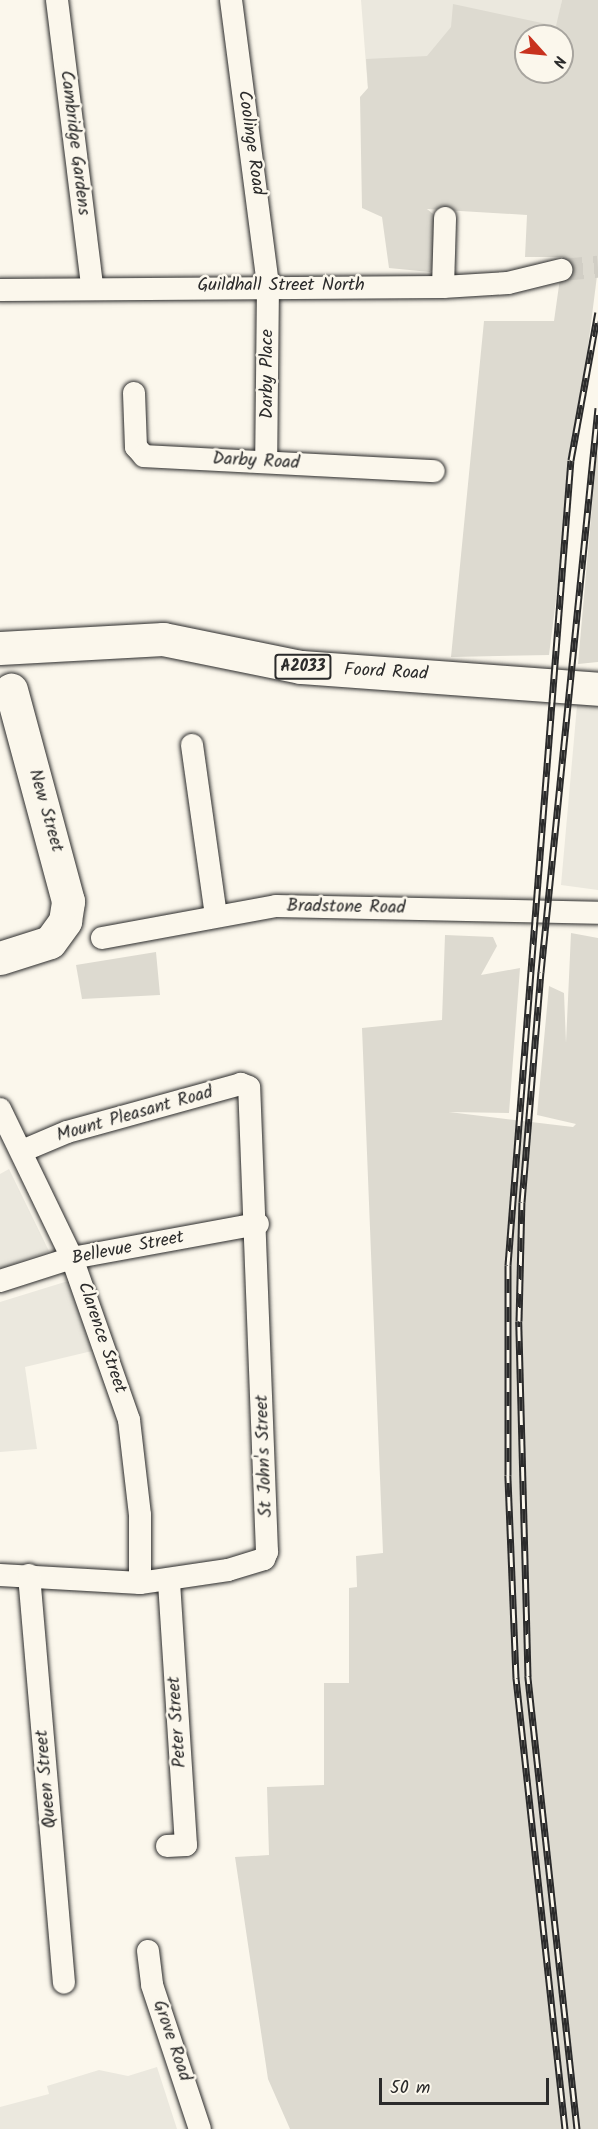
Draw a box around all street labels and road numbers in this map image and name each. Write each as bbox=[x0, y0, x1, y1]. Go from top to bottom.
street label: Cambridge Gardens bbox=[54, 69, 94, 217]
street label: Coolinge Road bbox=[232, 89, 268, 197]
street label: Guildhall Street North bbox=[197, 275, 365, 297]
street label: Darby Place bbox=[257, 329, 279, 419]
street label: Darby Road bbox=[212, 449, 300, 475]
road number: A2033 bbox=[273, 654, 333, 680]
street label: Foord Road bbox=[344, 660, 428, 686]
street label: New Street bbox=[23, 767, 67, 855]
street label: Bradstone Road bbox=[287, 896, 405, 920]
street label: Mount Pleasant Road bbox=[54, 1082, 216, 1148]
street label: Bellevue Street bbox=[70, 1228, 186, 1270]
street label: Clarence Street bbox=[72, 1280, 130, 1396]
street label: St John's Street bbox=[252, 1394, 278, 1518]
street label: Peter Street bbox=[164, 1675, 192, 1769]
street label: Queen Street bbox=[32, 1729, 62, 1829]
street label: Grove Road bbox=[147, 1998, 195, 2084]

